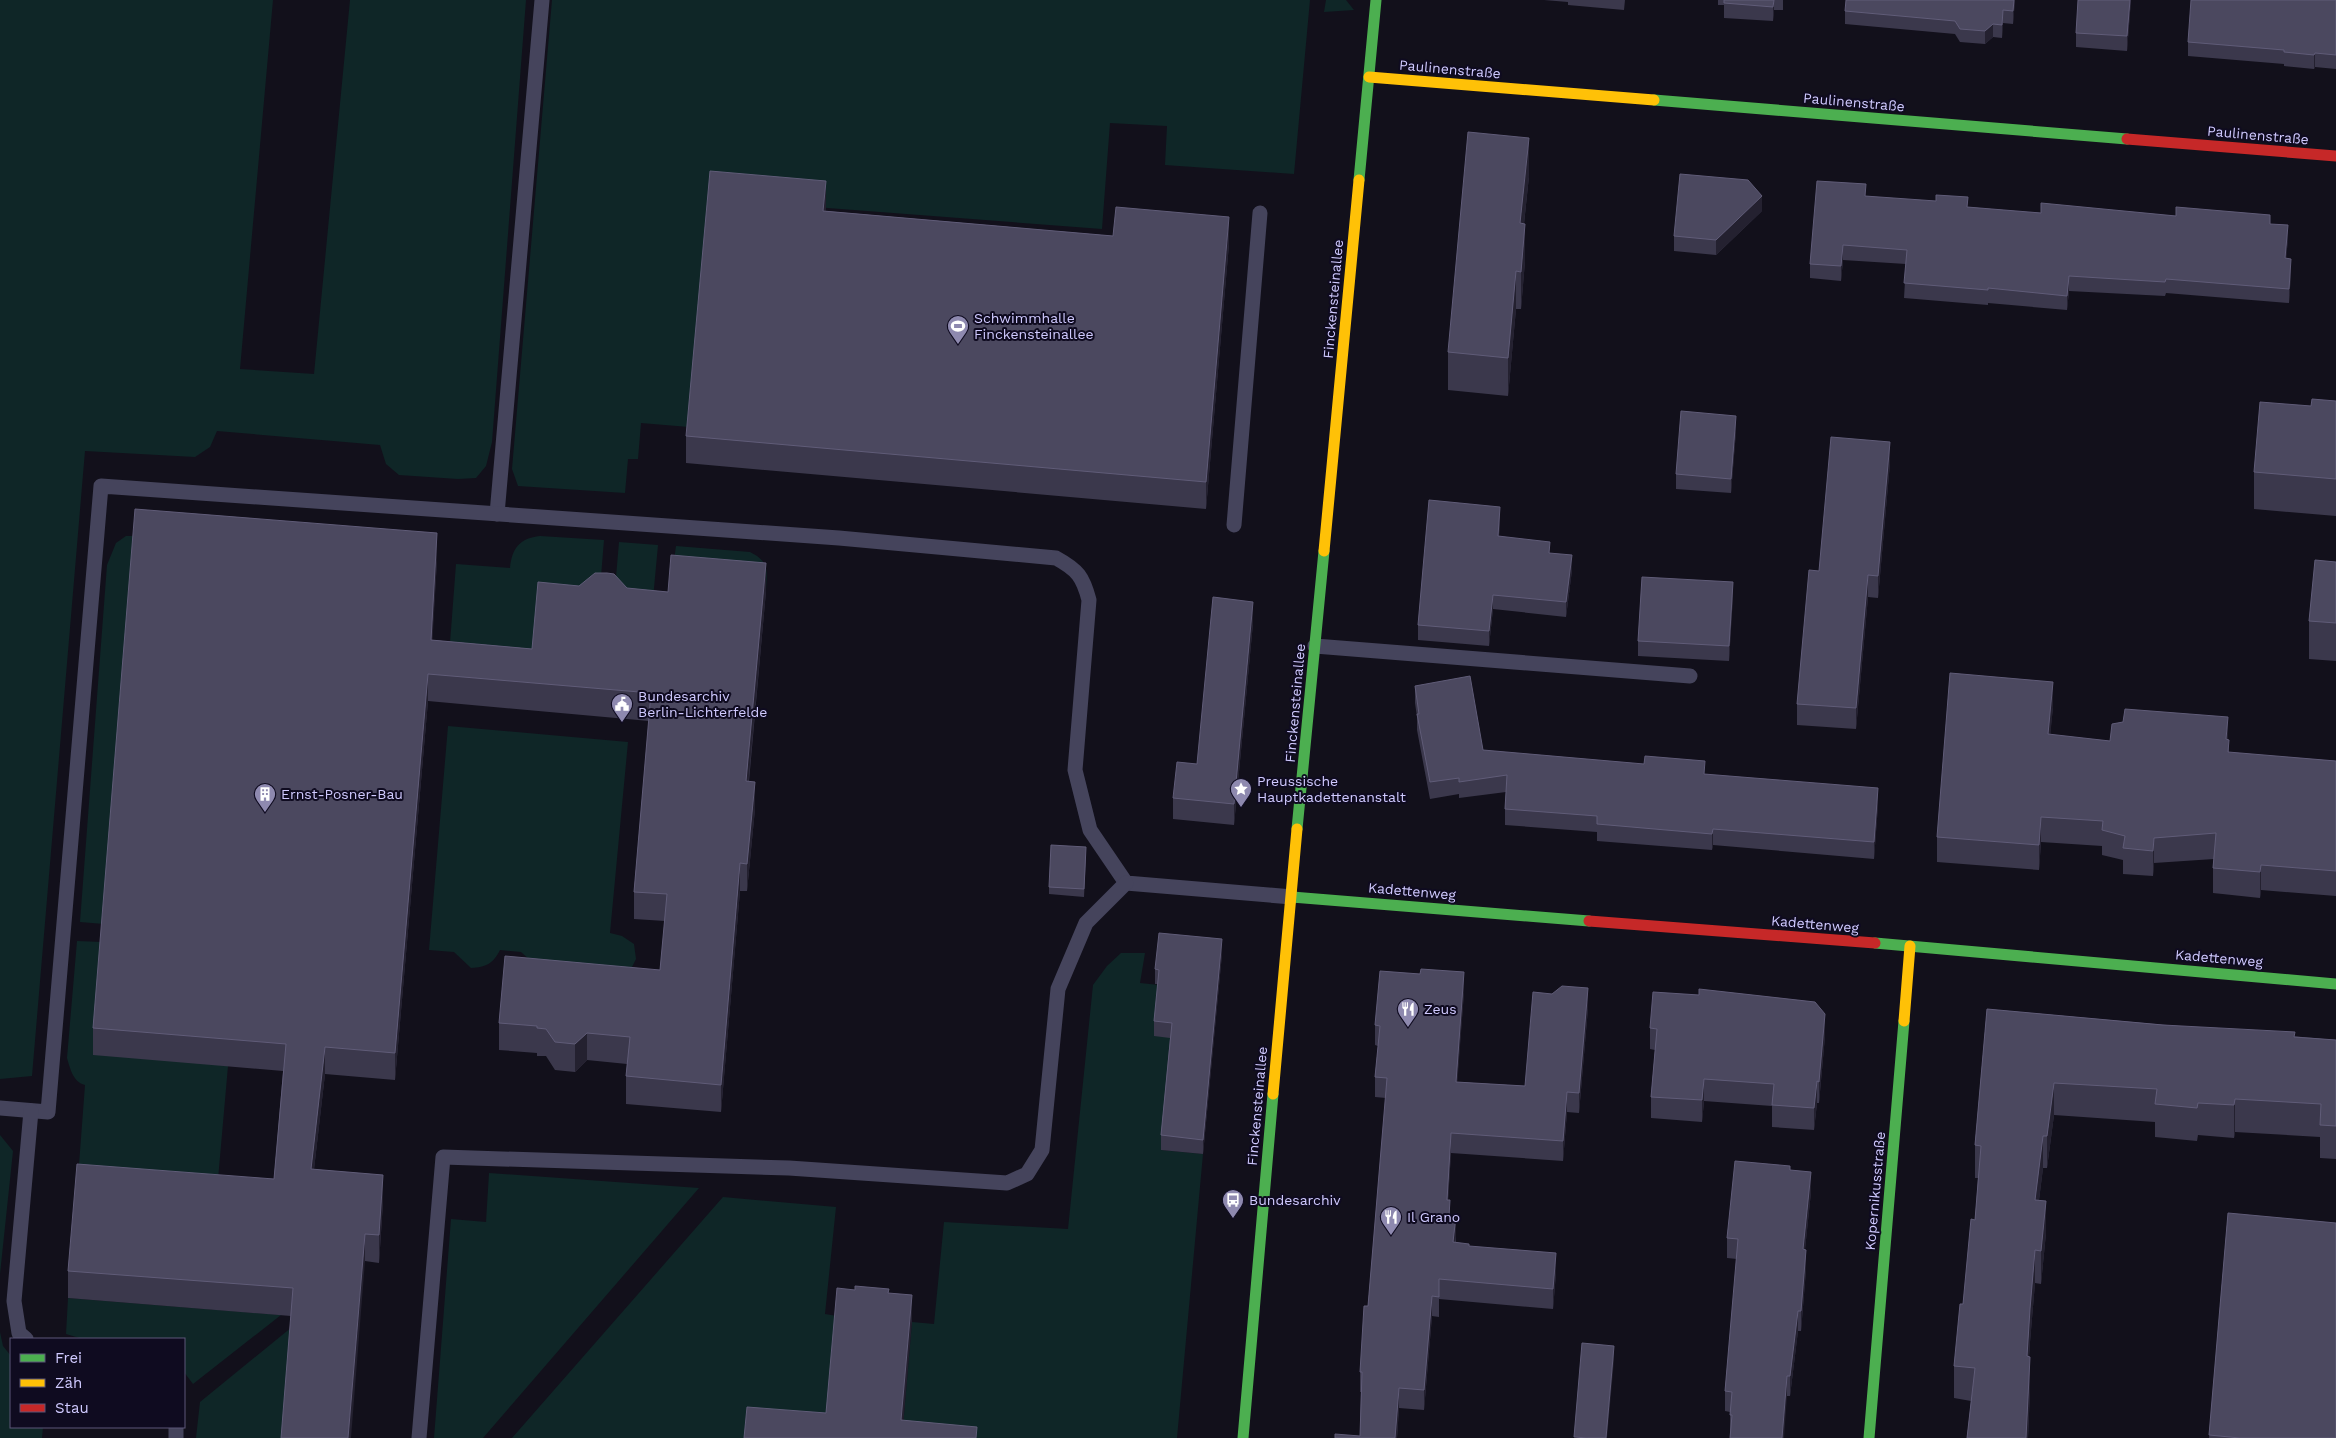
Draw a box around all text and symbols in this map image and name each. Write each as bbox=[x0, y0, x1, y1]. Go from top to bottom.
street label: Paulinenstraße bbox=[1399, 57, 1501, 81]
street label: Paulinenstraße bbox=[1803, 90, 1905, 114]
street label: Paulinenstraße bbox=[2207, 123, 2309, 147]
street label: Finckensteinallee bbox=[1320, 239, 1346, 359]
place label: Schwimmhalle Finckensteinallee bbox=[974, 310, 1094, 342]
sports icon: Schwimmhalle Finckensteinallee bbox=[946, 314, 970, 345]
street label: Finckensteinallee bbox=[1282, 643, 1308, 763]
place label: Bundesarchiv Berlin-Lichterfelde bbox=[638, 688, 767, 720]
public building icon: Bundesarchiv Berlin-Lichterfelde bbox=[610, 692, 634, 723]
place label: Preussische Hauptkadettenanstalt bbox=[1257, 773, 1406, 805]
place icon: Preussische Hauptkadettenanstalt bbox=[1229, 777, 1253, 808]
building icon: Ernst-Posner-Bau bbox=[253, 782, 277, 813]
place label: Ernst-Posner-Bau bbox=[281, 786, 403, 802]
street label: Kadettenweg bbox=[1367, 879, 1457, 903]
street label: Kadettenweg bbox=[1770, 912, 1860, 936]
street label: Kadettenweg bbox=[2174, 946, 2264, 970]
restaurant icon: Zeus bbox=[1396, 997, 1420, 1028]
place label: Zeus bbox=[1424, 1001, 1457, 1017]
street label: Finckensteinallee bbox=[1244, 1046, 1270, 1166]
street label: Kopernikusstraße bbox=[1862, 1131, 1888, 1251]
bus stop icon: Bundesarchiv bbox=[1221, 1188, 1245, 1219]
place label: Bundesarchiv bbox=[1249, 1192, 1341, 1208]
restaurant icon: Il Grano bbox=[1379, 1205, 1403, 1236]
place label: Il Grano bbox=[1407, 1209, 1460, 1225]
legend bbox=[10, 1338, 185, 1428]
text: Frei bbox=[55, 1349, 82, 1367]
text: Zäh bbox=[55, 1374, 82, 1392]
text: Stau bbox=[55, 1399, 89, 1417]

